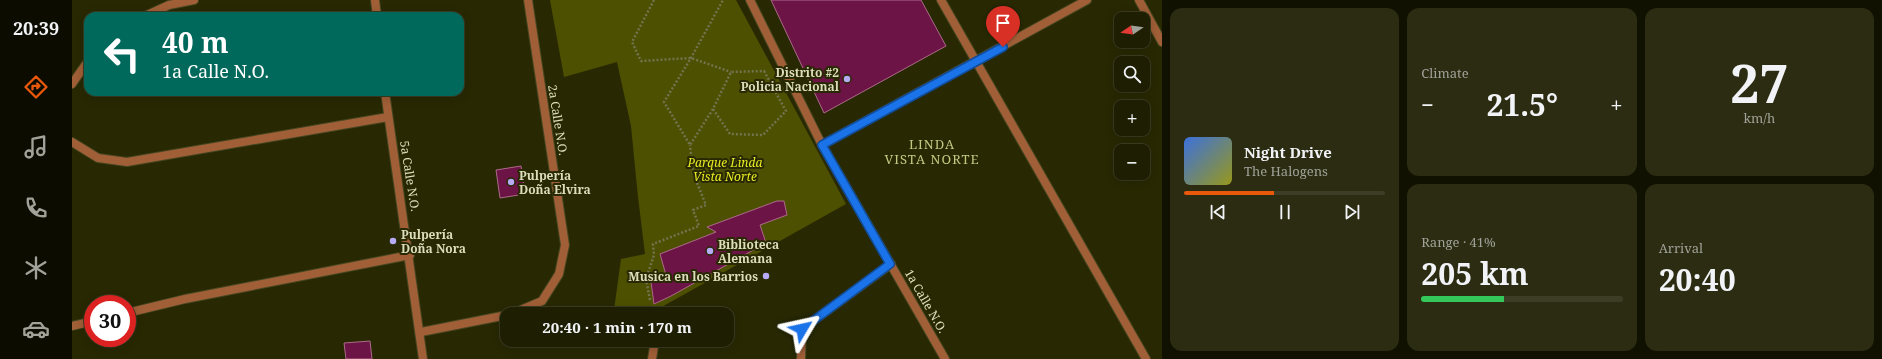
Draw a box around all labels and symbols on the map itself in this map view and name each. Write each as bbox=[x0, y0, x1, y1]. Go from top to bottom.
pin bbox=[986, 6, 1020, 47]
north arrow bbox=[1114, 12, 1150, 48]
place label: Distrito #2 Policia Nacional bbox=[741, 64, 840, 95]
marker: Distrito #2 Policia Nacional bbox=[842, 74, 852, 84]
street label: 2a Calle N.O. bbox=[544, 83, 572, 157]
district label: LINDA VISTA NORTE bbox=[885, 135, 980, 168]
street label: 5a Calle N.O. bbox=[396, 139, 424, 213]
park label: Parque Linda Vista Norte bbox=[687, 154, 763, 185]
place label: Pulpería Doña Elvira bbox=[519, 167, 591, 198]
marker: Pulpería Doña Elvira bbox=[506, 177, 516, 187]
place label: Pulpería Doña Nora bbox=[401, 226, 466, 257]
marker: Pulpería Doña Nora bbox=[388, 236, 398, 246]
place label: Biblioteca Alemana bbox=[718, 236, 779, 267]
marker: Biblioteca Alemana bbox=[705, 246, 715, 256]
street label: 1a Calle N.O. bbox=[901, 266, 951, 336]
place label: Musica en los Barrios bbox=[628, 268, 758, 285]
marker: Musica en los Barrios bbox=[761, 271, 771, 281]
speed limit sign: 30 bbox=[84, 295, 136, 347]
position arrow bbox=[781, 308, 823, 350]

